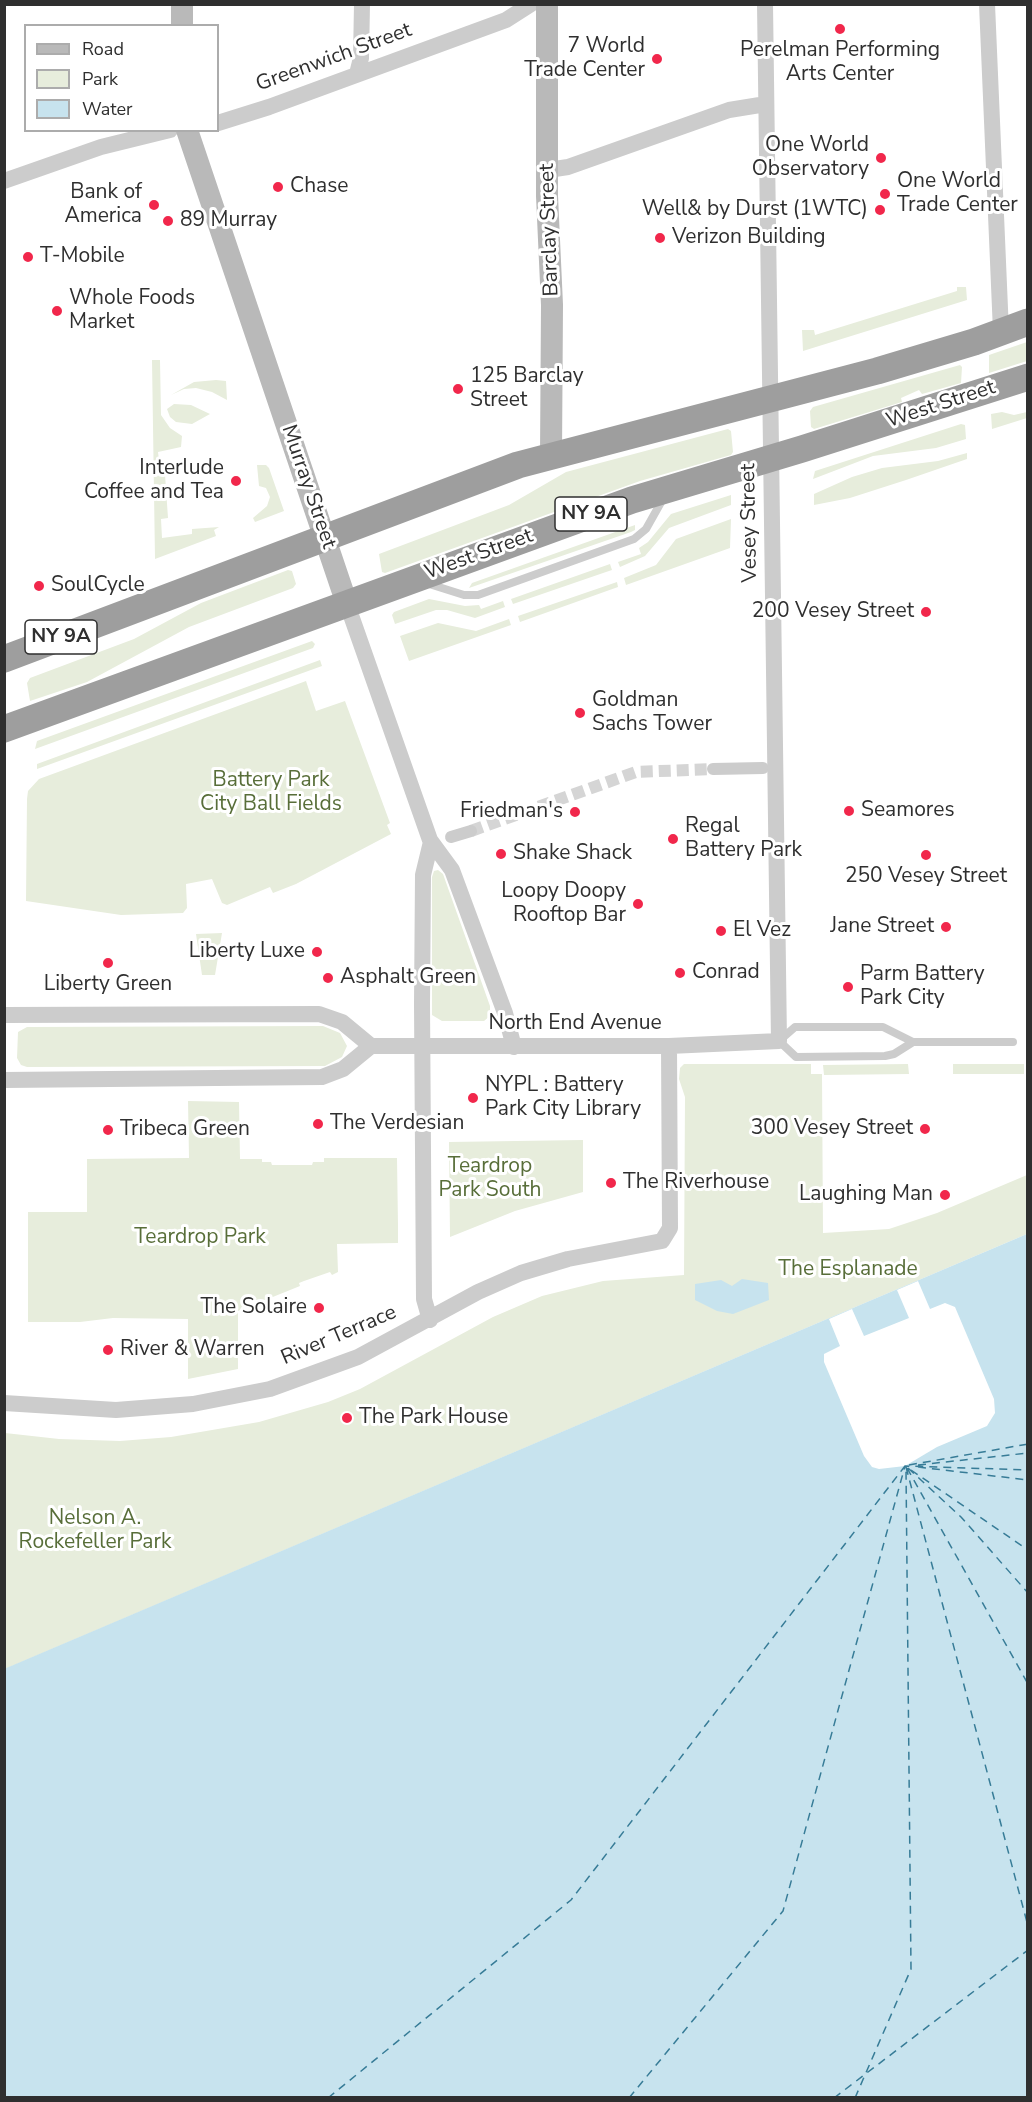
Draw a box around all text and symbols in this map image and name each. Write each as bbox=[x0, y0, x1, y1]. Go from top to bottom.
street label: Greenwich Street bbox=[253, 18, 415, 98]
marker: Perelman Performing Arts Center bbox=[833, 22, 847, 36]
legend bbox=[24, 24, 219, 132]
place label: 7 World Trade Center bbox=[524, 34, 645, 84]
text: Road bbox=[82, 37, 124, 61]
place label: Perelman Performing Arts Center bbox=[740, 38, 940, 88]
marker: 7 World Trade Center bbox=[650, 52, 664, 66]
text: Park bbox=[82, 67, 118, 91]
text: Water bbox=[82, 97, 133, 121]
place label: One World Observatory bbox=[752, 133, 869, 183]
marker: One World Observatory bbox=[874, 151, 888, 165]
street label: Barclay Street bbox=[535, 163, 565, 297]
place label: One World Trade Center bbox=[897, 169, 1018, 219]
place label: Chase bbox=[290, 174, 348, 200]
place label: Bank of America bbox=[64, 180, 142, 230]
marker: Chase bbox=[271, 180, 285, 194]
marker: One World Trade Center bbox=[878, 187, 892, 201]
place label: Well& by Durst (1WTC) bbox=[642, 197, 868, 223]
marker: Bank of America bbox=[147, 198, 161, 212]
marker: Well& by Durst (1WTC) bbox=[873, 203, 887, 217]
place label: 89 Murray bbox=[180, 208, 277, 234]
marker: 89 Murray bbox=[161, 214, 175, 228]
place label: Verizon Building bbox=[672, 225, 826, 251]
marker: Verizon Building bbox=[653, 231, 667, 245]
place label: T-Mobile bbox=[40, 244, 125, 270]
marker: T-Mobile bbox=[21, 250, 35, 264]
place label: Whole Foods Market bbox=[69, 286, 195, 336]
marker: Whole Foods Market bbox=[50, 304, 64, 318]
place label: 125 Barclay Street bbox=[470, 364, 584, 414]
street label: West Street bbox=[883, 376, 999, 434]
marker: 125 Barclay Street bbox=[451, 382, 465, 396]
street label: Murray Street bbox=[275, 422, 341, 552]
place label: Interlude Coffee and Tea bbox=[84, 456, 224, 506]
street label: Vesey Street bbox=[736, 463, 764, 583]
marker: Interlude Coffee and Tea bbox=[229, 474, 243, 488]
road number: NY 9A bbox=[555, 497, 627, 531]
street label: West Street bbox=[422, 524, 536, 586]
place label: SoulCycle bbox=[51, 573, 145, 599]
marker: SoulCycle bbox=[32, 579, 46, 593]
place label: 200 Vesey Street bbox=[752, 599, 914, 625]
marker: 200 Vesey Street bbox=[919, 605, 933, 619]
road number: NY 9A bbox=[25, 620, 97, 654]
place label: Goldman Sachs Tower bbox=[592, 688, 712, 738]
marker: Goldman Sachs Tower bbox=[573, 706, 587, 720]
park label: Battery Park City Ball Fields bbox=[200, 768, 342, 818]
place label: Seamores bbox=[861, 798, 955, 824]
place label: Friedman's bbox=[460, 799, 563, 825]
marker: Seamores bbox=[842, 804, 856, 818]
marker: Friedman's bbox=[568, 805, 582, 819]
place label: Regal Battery Park bbox=[685, 814, 802, 864]
marker: Regal Battery Park bbox=[666, 832, 680, 846]
place label: Shake Shack bbox=[513, 841, 632, 867]
marker: Shake Shack bbox=[494, 847, 508, 861]
marker: 250 Vesey Street bbox=[919, 848, 933, 862]
place label: 250 Vesey Street bbox=[845, 864, 1007, 890]
place label: Loopy Doopy Rooftop Bar bbox=[501, 879, 626, 929]
marker: Loopy Doopy Rooftop Bar bbox=[631, 897, 645, 911]
place label: Jane Street bbox=[830, 914, 934, 940]
place label: El Vez bbox=[733, 918, 791, 944]
marker: Jane Street bbox=[939, 920, 953, 934]
marker: El Vez bbox=[714, 924, 728, 938]
place label: Liberty Luxe bbox=[189, 939, 305, 965]
marker: Liberty Luxe bbox=[310, 945, 324, 959]
marker: Liberty Green bbox=[101, 956, 115, 970]
place label: Conrad bbox=[692, 960, 760, 986]
place label: Parm Battery Park City bbox=[860, 962, 985, 1012]
place label: Asphalt Green bbox=[340, 965, 476, 991]
marker: Conrad bbox=[673, 966, 687, 980]
marker: Asphalt Green bbox=[321, 971, 335, 985]
place label: Liberty Green bbox=[44, 972, 172, 998]
marker: Parm Battery Park City bbox=[841, 980, 855, 994]
street label: North End Avenue bbox=[488, 1011, 662, 1037]
place label: NYPL : Battery Park City Library bbox=[485, 1073, 641, 1123]
marker: NYPL : Battery Park City Library bbox=[466, 1091, 480, 1105]
place label: The Verdesian bbox=[330, 1111, 464, 1137]
place label: 300 Vesey Street bbox=[751, 1116, 913, 1142]
place label: Tribeca Green bbox=[120, 1117, 250, 1143]
marker: The Verdesian bbox=[311, 1117, 325, 1131]
marker: 300 Vesey Street bbox=[918, 1122, 932, 1136]
marker: Tribeca Green bbox=[101, 1123, 115, 1137]
park label: Teardrop Park South bbox=[439, 1154, 541, 1204]
place label: The Riverhouse bbox=[623, 1170, 769, 1196]
marker: The Riverhouse bbox=[604, 1176, 618, 1190]
place label: Laughing Man bbox=[799, 1182, 933, 1208]
marker: Laughing Man bbox=[938, 1188, 952, 1202]
park label: Teardrop Park bbox=[134, 1225, 266, 1251]
park label: The Esplanade bbox=[778, 1257, 918, 1283]
place label: The Solaire bbox=[200, 1295, 307, 1321]
street label: River Terrace bbox=[278, 1300, 400, 1372]
marker: The Solaire bbox=[312, 1301, 326, 1315]
place label: River & Warren bbox=[120, 1337, 265, 1363]
marker: River & Warren bbox=[101, 1343, 115, 1357]
place label: The Park House bbox=[359, 1405, 508, 1431]
marker: The Park House bbox=[340, 1411, 354, 1425]
park label: Nelson A. Rockefeller Park bbox=[19, 1506, 171, 1556]

